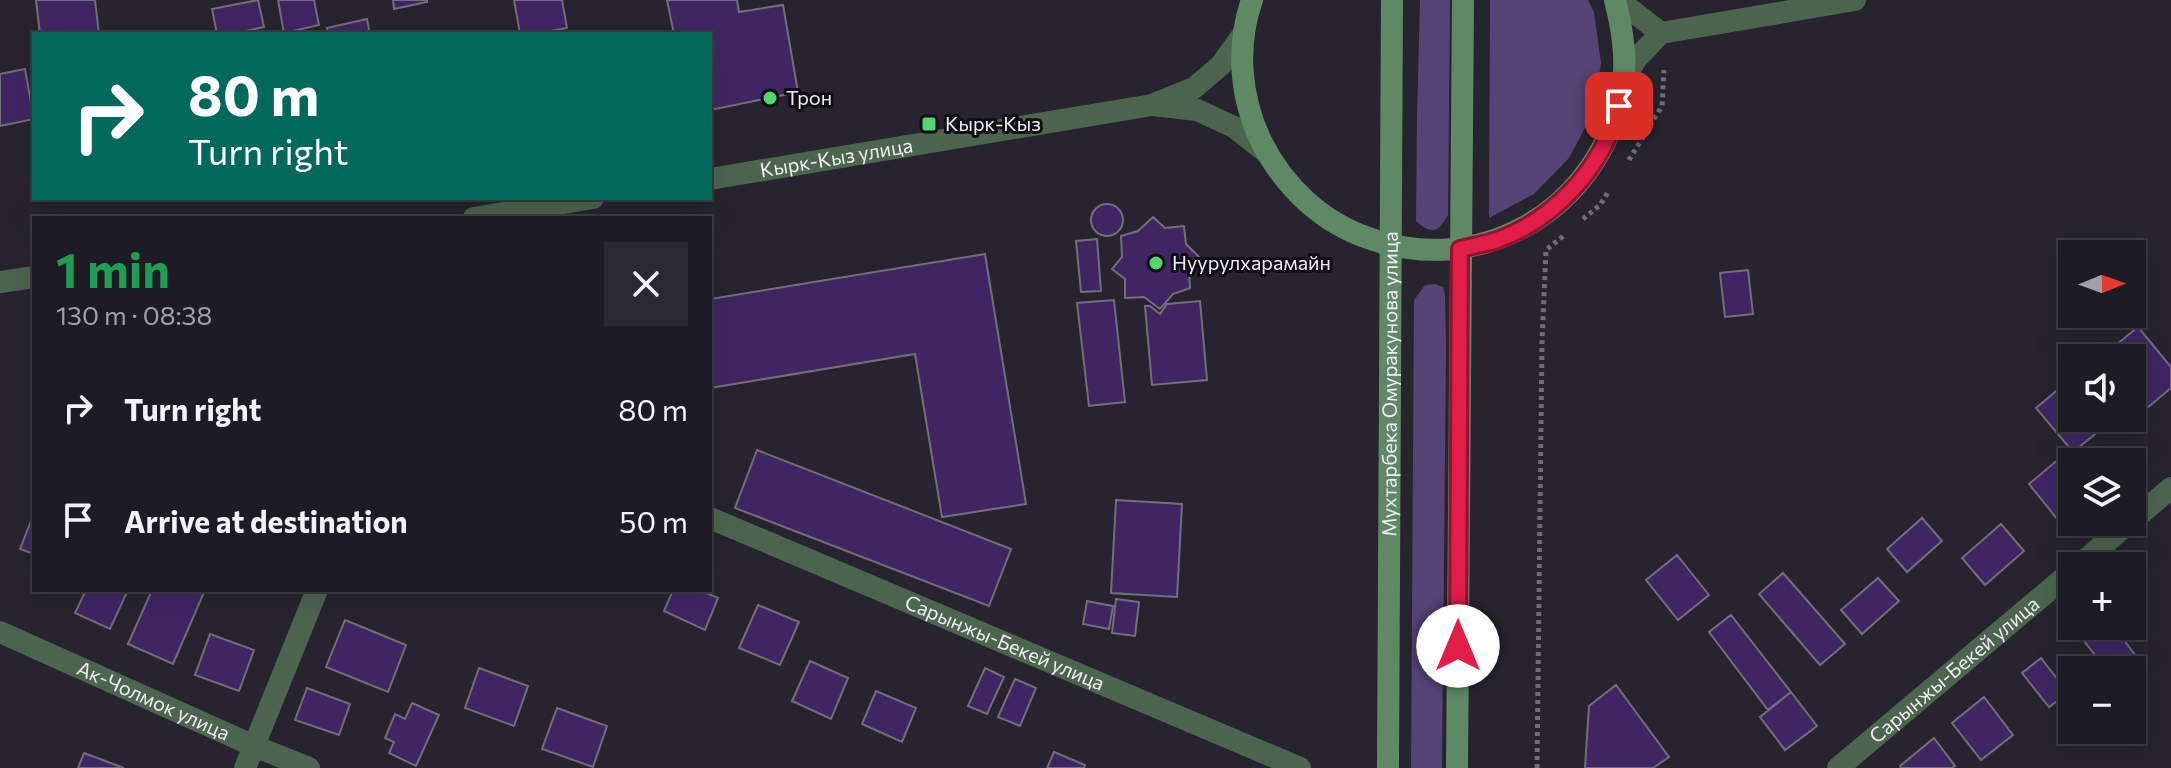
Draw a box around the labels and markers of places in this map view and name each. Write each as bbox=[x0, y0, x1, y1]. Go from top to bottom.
pin bbox=[1585, 72, 1653, 140]
place label: Трон bbox=[786, 85, 832, 109]
marker: Трон bbox=[761, 89, 779, 107]
place label: Кырк-Кыз bbox=[945, 111, 1041, 135]
marker: Кырк-Кыз bbox=[920, 115, 938, 133]
place label: Нуурулхарамайн bbox=[1172, 250, 1331, 274]
marker: Нуурулхарамайн bbox=[1147, 254, 1165, 272]

